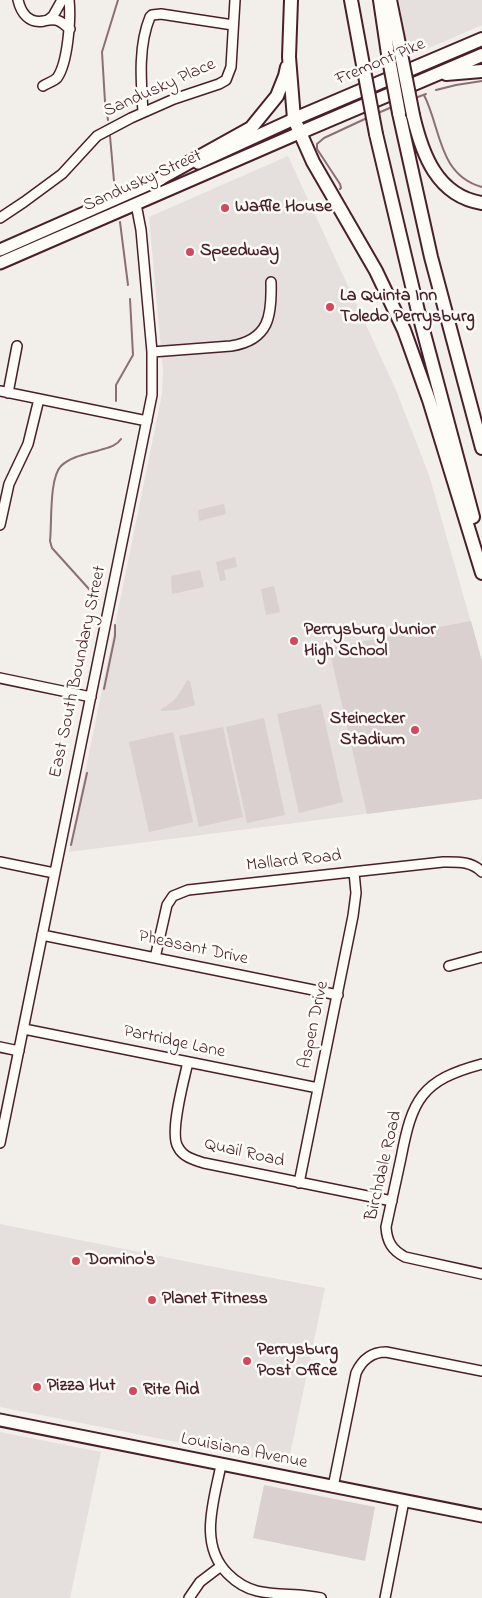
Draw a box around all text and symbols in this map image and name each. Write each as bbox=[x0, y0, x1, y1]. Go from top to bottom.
street label: Fremont Pike bbox=[333, 34, 429, 92]
street label: Sandusky Place bbox=[101, 55, 219, 123]
street label: Sandusky Street bbox=[80, 146, 206, 218]
place label: Waffle House bbox=[235, 197, 332, 219]
marker: Waffle House bbox=[219, 202, 231, 214]
place label: Speedway bbox=[200, 241, 279, 263]
marker: Speedway bbox=[184, 246, 196, 258]
place label: La Quinta Inn Toledo Perrysburg bbox=[340, 286, 475, 328]
marker: La Quinta Inn Toledo Perrysburg bbox=[324, 301, 336, 313]
street label: East South Boundary Street bbox=[46, 564, 112, 780]
place label: Perrysburg Junior High School bbox=[304, 620, 436, 662]
marker: Perrysburg Junior High School bbox=[288, 635, 300, 647]
place label: Steinecker Stadium bbox=[330, 709, 405, 752]
marker: Steinecker Stadium bbox=[409, 724, 421, 736]
street label: Mallard Road bbox=[245, 846, 343, 878]
street label: Pheasant Drive bbox=[136, 927, 250, 971]
street label: Aspen Drive bbox=[295, 979, 335, 1071]
street label: Partridge Lane bbox=[121, 1022, 227, 1064]
street label: Birchdale Road bbox=[362, 1109, 408, 1223]
street label: Quail Road bbox=[202, 1134, 286, 1174]
place label: Domino's bbox=[86, 1250, 155, 1272]
marker: Domino's bbox=[70, 1255, 82, 1267]
place label: Planet Fitness bbox=[162, 1289, 268, 1311]
marker: Planet Fitness bbox=[146, 1294, 158, 1306]
place label: Perrysburg Post Office bbox=[257, 1340, 338, 1382]
marker: Perrysburg Post Office bbox=[241, 1355, 253, 1367]
place label: Pizza Hut bbox=[47, 1376, 116, 1398]
place label: Rite Aid bbox=[143, 1380, 199, 1402]
marker: Pizza Hut bbox=[31, 1381, 43, 1393]
marker: Rite Aid bbox=[127, 1385, 139, 1397]
street label: Louisiana Avenue bbox=[179, 1429, 309, 1475]

